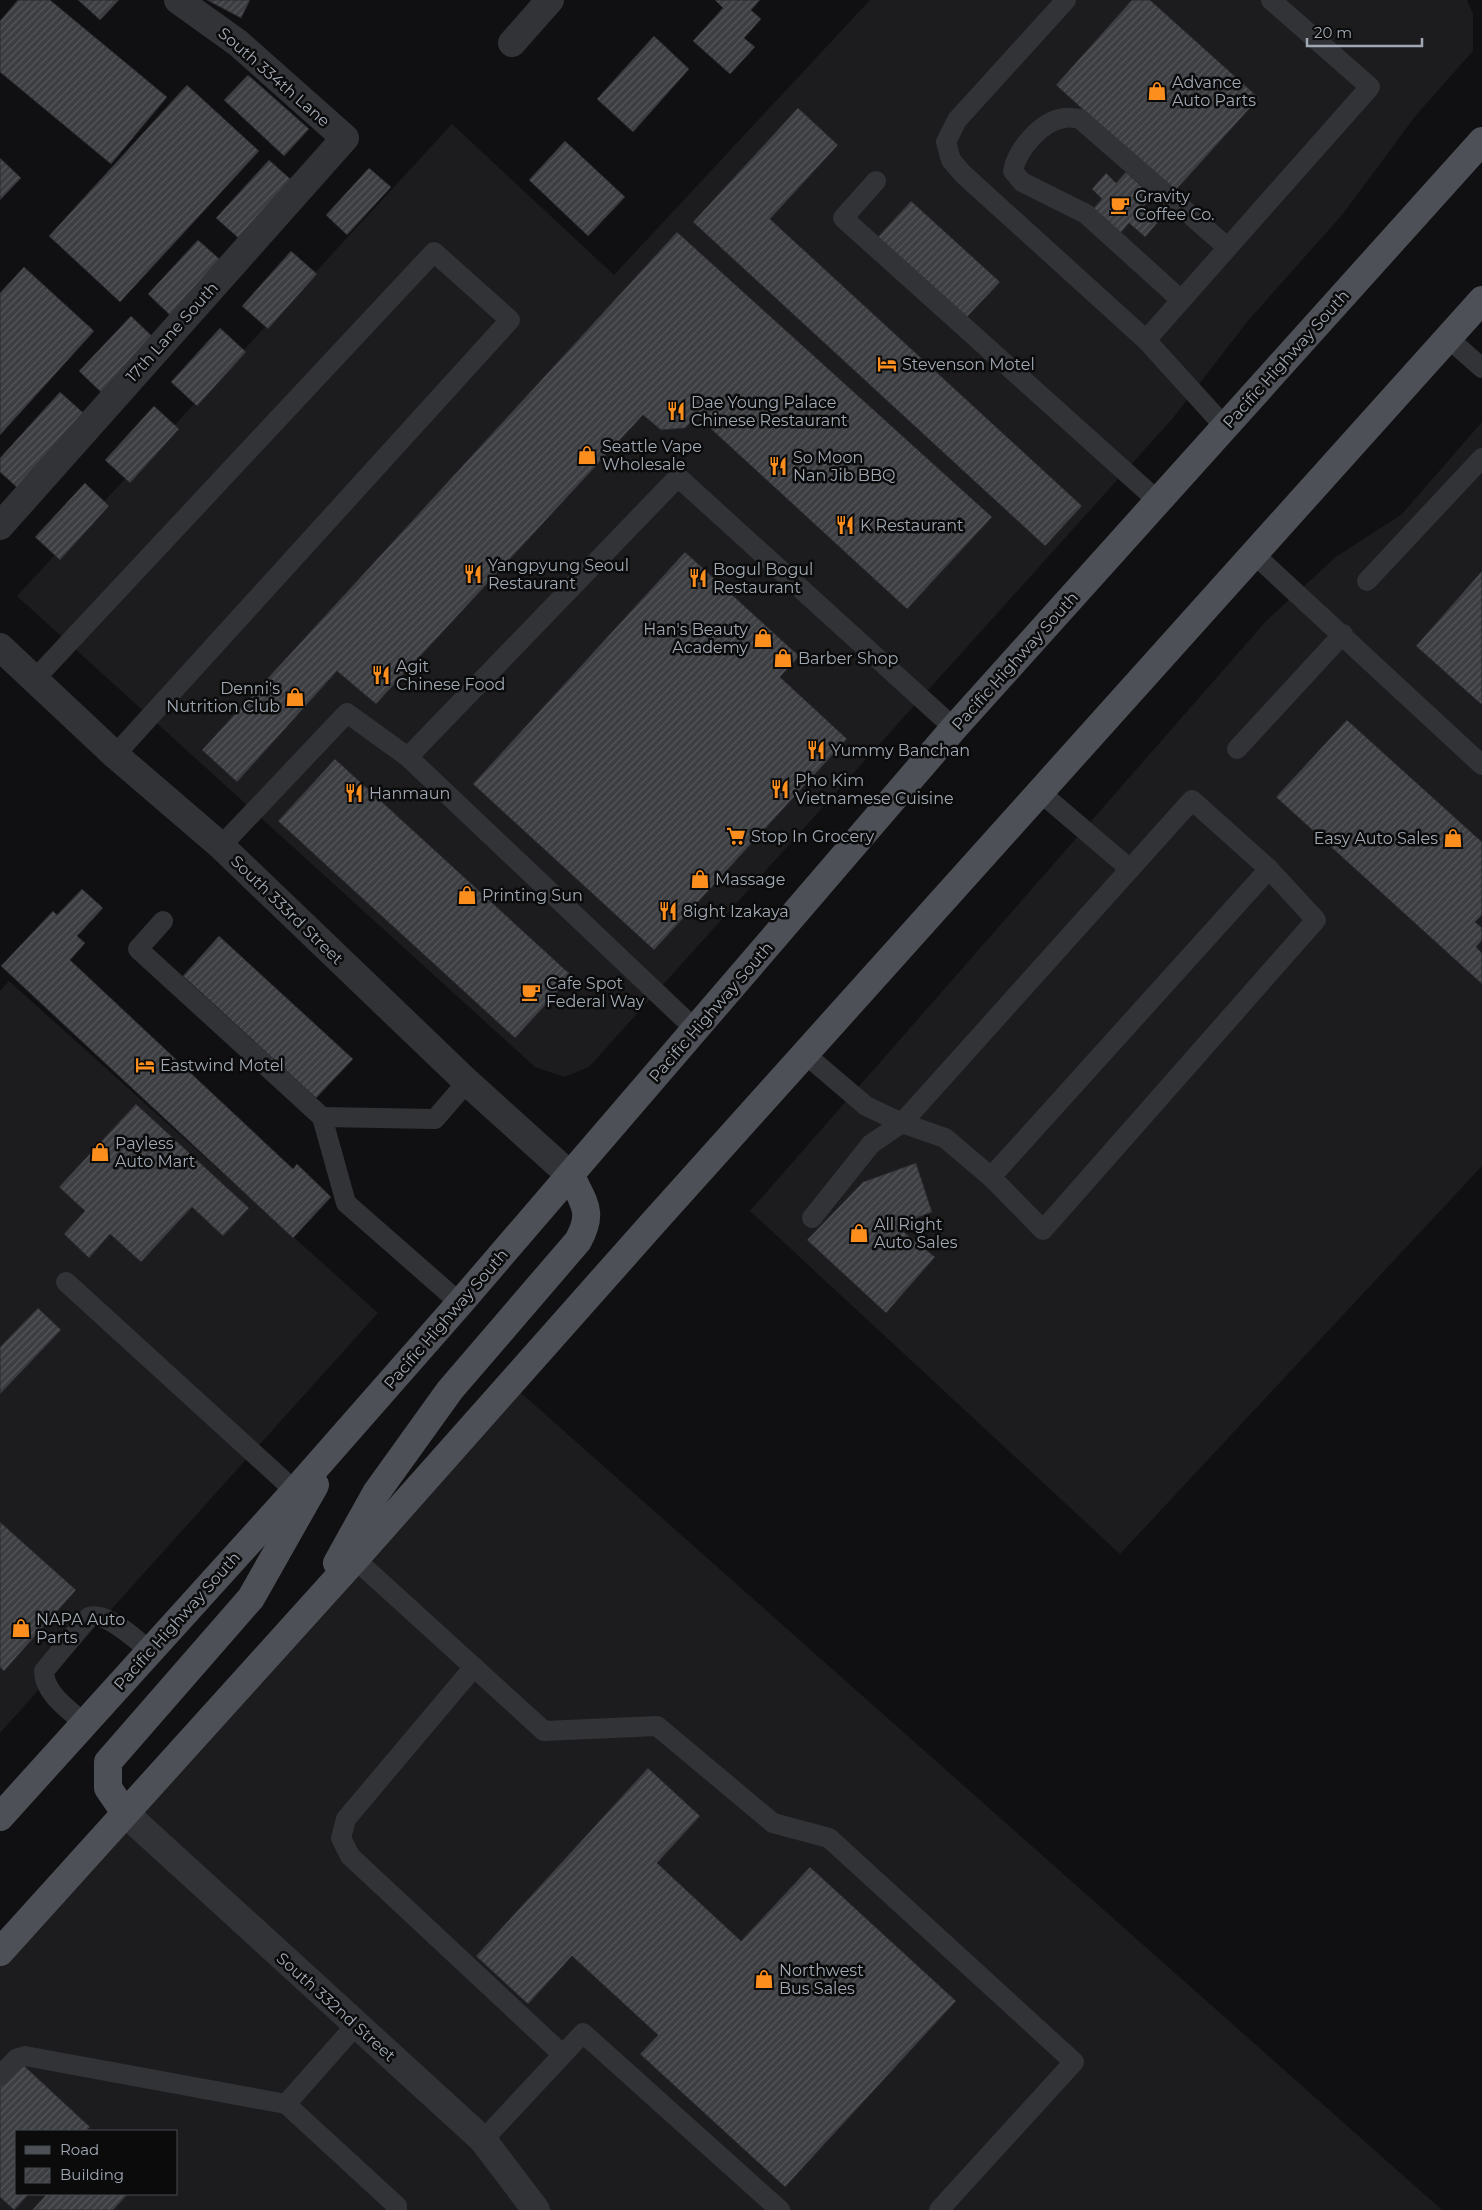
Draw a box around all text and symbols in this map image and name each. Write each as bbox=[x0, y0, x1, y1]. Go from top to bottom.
scale bar bbox=[1307, 15, 1422, 47]
street label: South 334th Lane bbox=[214, 23, 334, 131]
text: 20 m bbox=[1314, 23, 1352, 42]
place label: Advance Auto Parts bbox=[1172, 73, 1256, 110]
shop icon: Advance Auto Parts bbox=[1146, 80, 1168, 102]
place label: Gravity Coffee Co. bbox=[1135, 187, 1214, 224]
cafe icon: Gravity Coffee Co. bbox=[1109, 194, 1131, 216]
street label: 17th Lane South bbox=[122, 278, 222, 386]
street label: Pacific Highway South bbox=[1219, 286, 1353, 432]
hotel icon: Stevenson Motel bbox=[876, 353, 898, 375]
place label: Stevenson Motel bbox=[902, 355, 1035, 374]
place label: Dae Young Palace Chinese Restaurant bbox=[691, 393, 848, 430]
restaurant icon: Dae Young Palace Chinese Restaurant bbox=[665, 400, 687, 422]
place label: Seattle Vape Wholesale bbox=[602, 437, 702, 474]
shop icon: Seattle Vape Wholesale bbox=[576, 444, 598, 466]
place label: So Moon Nan Jib BBQ bbox=[793, 448, 896, 485]
restaurant icon: So Moon Nan Jib BBQ bbox=[767, 455, 789, 477]
restaurant icon: K Restaurant bbox=[834, 514, 856, 536]
place label: K Restaurant bbox=[860, 516, 964, 535]
place label: Yangpyung Seoul Restaurant bbox=[488, 556, 629, 593]
place label: Bogul Bogul Restaurant bbox=[713, 560, 813, 597]
restaurant icon: Yangpyung Seoul Restaurant bbox=[462, 563, 484, 585]
restaurant icon: Bogul Bogul Restaurant bbox=[687, 567, 709, 589]
street label: Pacific Highway South bbox=[948, 588, 1082, 734]
place label: Han's Beauty Academy bbox=[643, 620, 748, 657]
shop icon: Han's Beauty Academy bbox=[752, 627, 774, 649]
shop icon: Barber Shop bbox=[772, 647, 794, 669]
place label: Barber Shop bbox=[798, 649, 899, 668]
place label: Agit Chinese Food bbox=[396, 657, 505, 694]
restaurant icon: Agit Chinese Food bbox=[370, 664, 392, 686]
place label: Denni's Nutrition Club bbox=[166, 679, 280, 716]
shop icon: Denni's Nutrition Club bbox=[284, 686, 306, 708]
restaurant icon: Yummy Banchan bbox=[805, 739, 827, 761]
place label: Yummy Banchan bbox=[831, 741, 970, 760]
place label: Pho Kim Vietnamese Cuisine bbox=[795, 771, 954, 808]
restaurant icon: Pho Kim Vietnamese Cuisine bbox=[769, 778, 791, 800]
restaurant icon: Hanmaun bbox=[343, 782, 365, 804]
place label: Hanmaun bbox=[369, 784, 450, 803]
supermarket icon: Stop In Grocery bbox=[725, 825, 747, 847]
place label: Stop In Grocery bbox=[751, 827, 874, 846]
shop icon: Easy Auto Sales bbox=[1442, 827, 1464, 849]
place label: Easy Auto Sales bbox=[1314, 829, 1438, 848]
street label: South 333rd Street bbox=[227, 852, 347, 969]
shop icon: Massage bbox=[689, 868, 711, 890]
place label: Massage bbox=[715, 870, 785, 889]
shop icon: Printing Sun bbox=[456, 884, 478, 906]
place label: Printing Sun bbox=[482, 886, 583, 905]
restaurant icon: 8ight Izakaya bbox=[657, 900, 679, 922]
place label: 8ight Izakaya bbox=[683, 902, 789, 921]
street label: Pacific Highway South bbox=[645, 938, 777, 1086]
place label: Cafe Spot Federal Way bbox=[546, 974, 645, 1011]
cafe icon: Cafe Spot Federal Way bbox=[520, 981, 542, 1003]
hotel icon: Eastwind Motel bbox=[134, 1054, 156, 1076]
place label: Eastwind Motel bbox=[160, 1056, 284, 1075]
place label: Payless Auto Mart bbox=[115, 1134, 196, 1171]
shop icon: Payless Auto Mart bbox=[89, 1141, 111, 1163]
place label: All Right Auto Sales bbox=[874, 1215, 958, 1252]
shop icon: All Right Auto Sales bbox=[848, 1222, 870, 1244]
street label: Pacific Highway South bbox=[380, 1245, 512, 1393]
street label: Pacific Highway South bbox=[110, 1548, 244, 1694]
place label: NAPA Auto Parts bbox=[36, 1610, 125, 1647]
shop icon: NAPA Auto Parts bbox=[10, 1617, 32, 1639]
street label: South 332nd Street bbox=[273, 1949, 400, 2066]
place label: Northwest Bus Sales bbox=[779, 1961, 864, 1998]
shop icon: Northwest Bus Sales bbox=[753, 1968, 775, 1990]
legend bbox=[15, 2130, 178, 2195]
text: Road bbox=[60, 2140, 99, 2159]
text: Building bbox=[60, 2165, 124, 2184]

